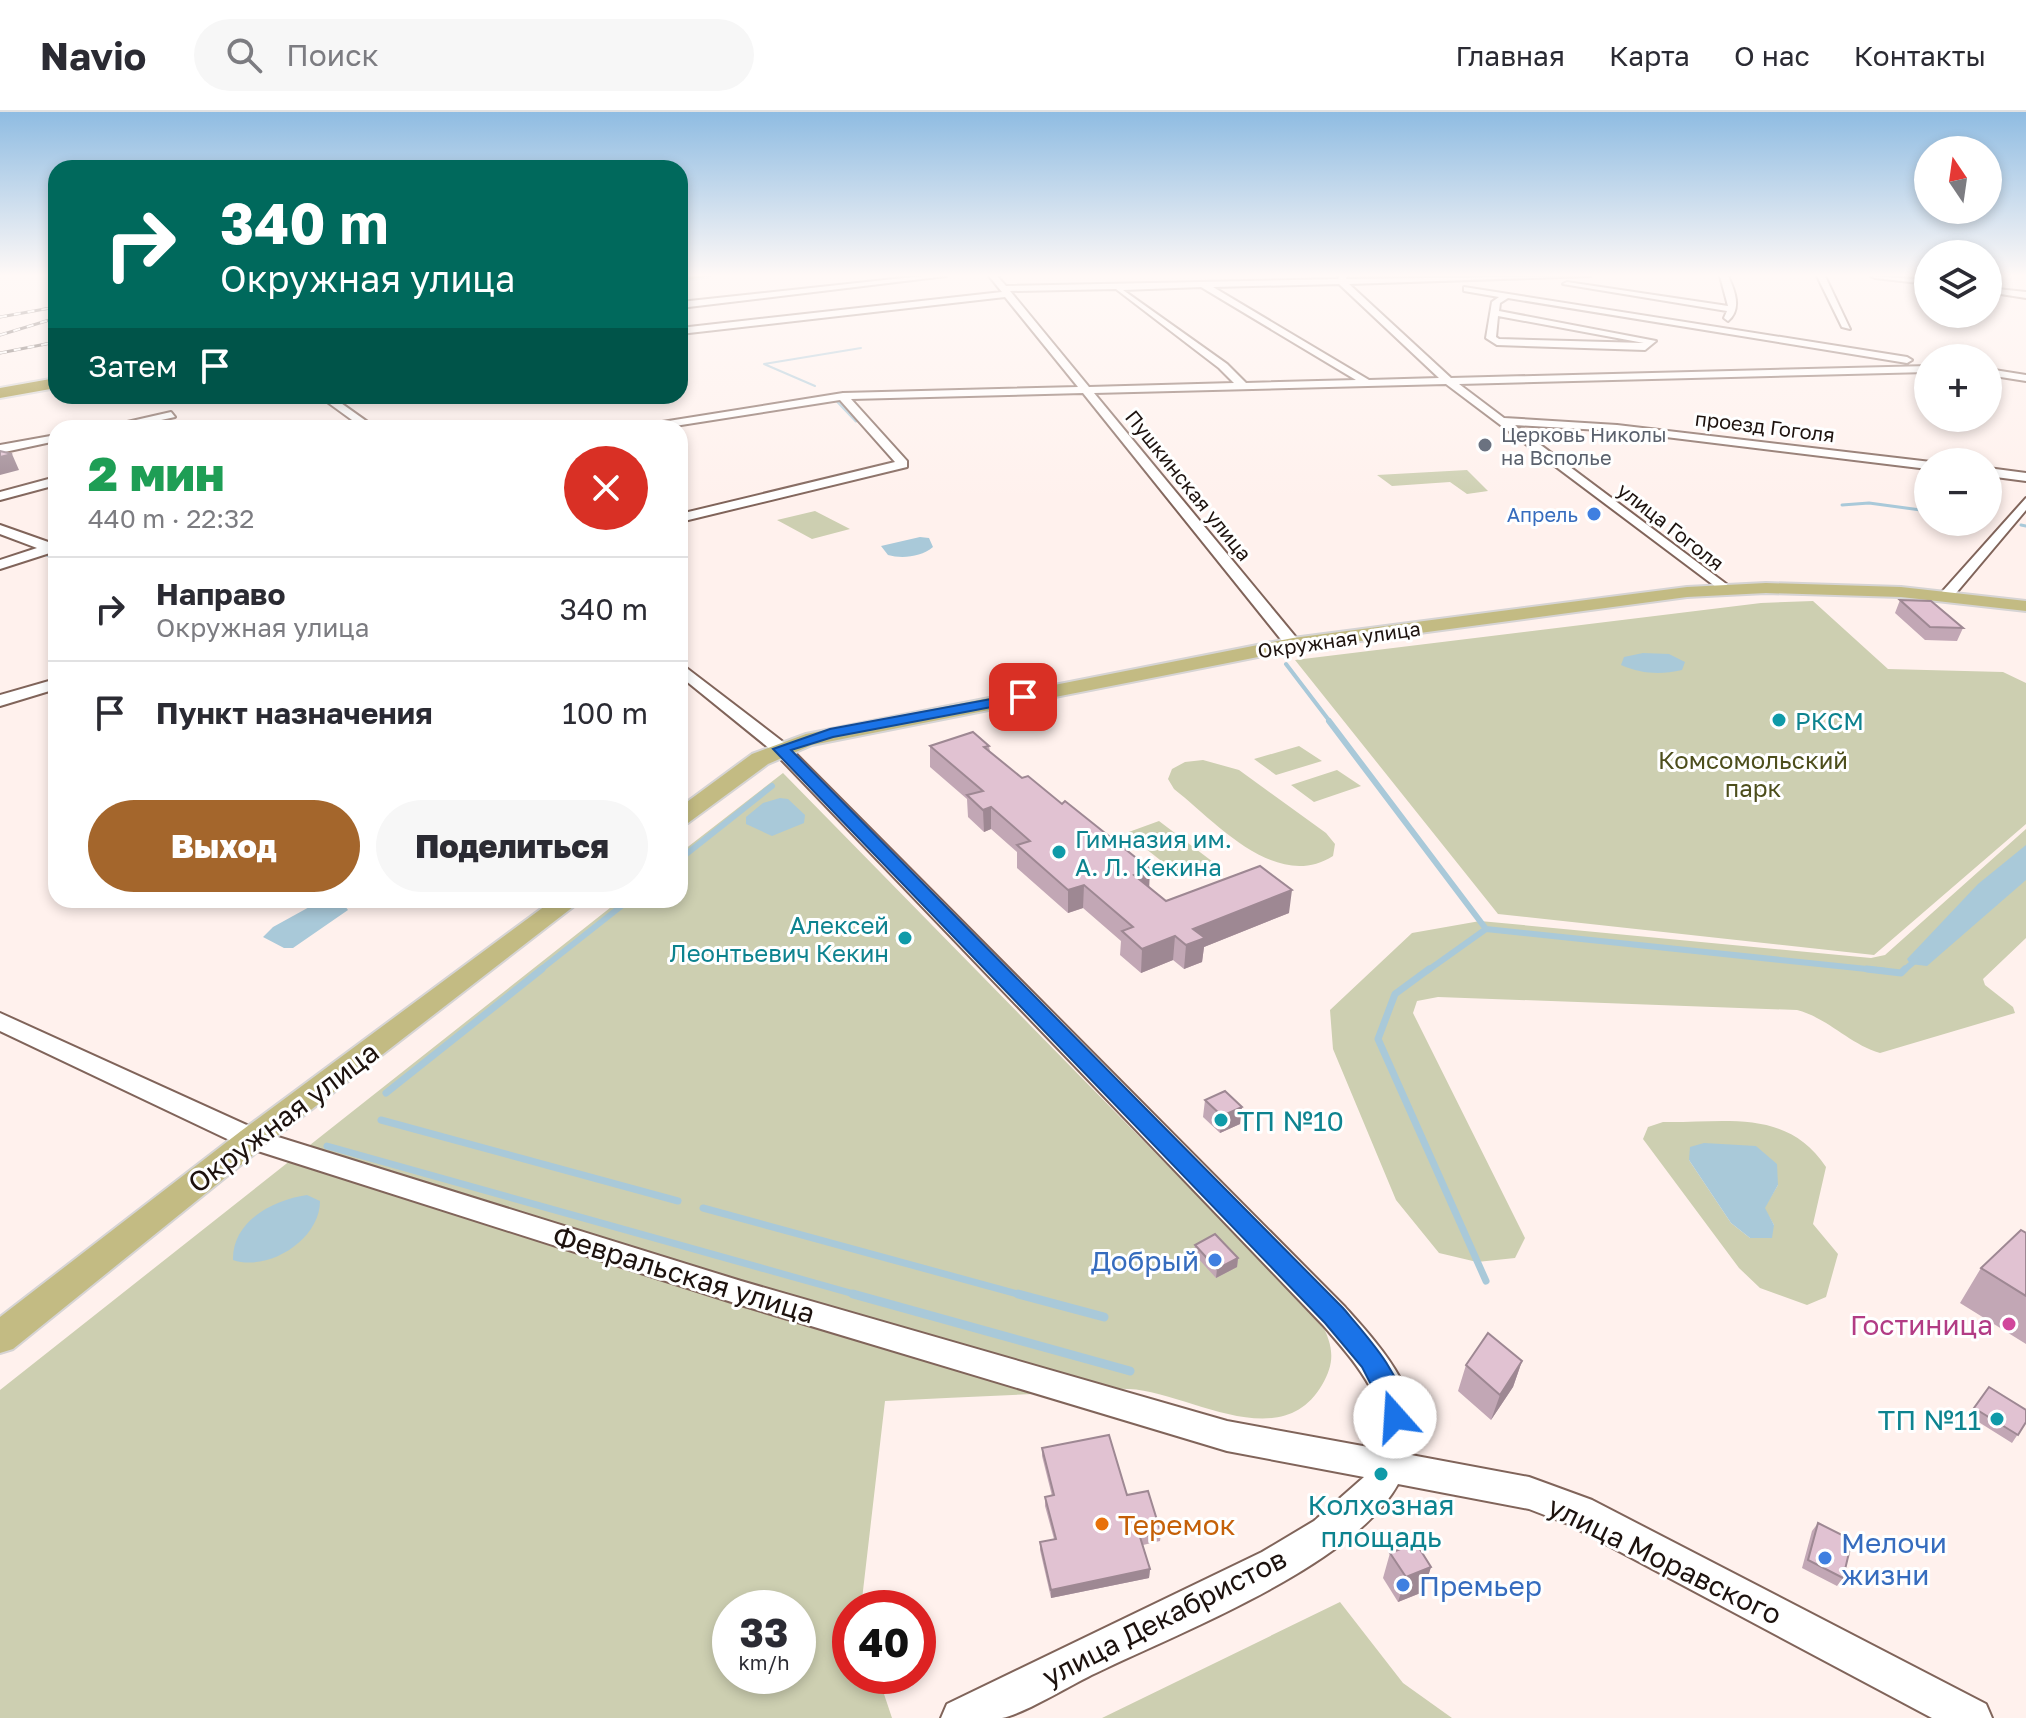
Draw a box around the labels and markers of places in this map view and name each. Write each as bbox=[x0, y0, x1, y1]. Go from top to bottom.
place label: Церковь Николы на Всполье bbox=[1501, 422, 1667, 469]
marker: Церковь Николы на Всполье bbox=[1476, 436, 1494, 454]
place label: Апрель bbox=[1507, 502, 1578, 526]
marker: Апрель bbox=[1585, 505, 1603, 523]
pin bbox=[989, 663, 1057, 731]
place label: РКСМ bbox=[1795, 706, 1864, 735]
marker: РКСМ bbox=[1770, 711, 1788, 729]
place label: Гимназия им. А. Л. Кекина bbox=[1075, 824, 1232, 881]
marker: Гимназия им. А. Л. Кекина bbox=[1050, 843, 1068, 861]
place label: Алексей Леонтьевич Кекин bbox=[670, 910, 889, 967]
marker: Алексей Леонтьевич Кекин bbox=[896, 929, 914, 947]
place label: ТП №10 bbox=[1237, 1104, 1344, 1137]
marker: ТП №10 bbox=[1212, 1111, 1230, 1129]
place label: Добрый bbox=[1091, 1244, 1199, 1277]
marker: Добрый bbox=[1206, 1251, 1224, 1269]
place label: Гостиница bbox=[1850, 1308, 1993, 1341]
marker: Гостиница bbox=[2000, 1315, 2018, 1333]
place label: ТП №11 bbox=[1878, 1403, 1981, 1436]
marker: ТП №11 bbox=[1988, 1410, 2006, 1428]
marker: Колхозная площадь bbox=[1372, 1465, 1390, 1483]
place label: Колхозная площадь bbox=[1307, 1488, 1455, 1553]
place label: Теремок bbox=[1118, 1508, 1236, 1541]
marker: Теремок bbox=[1093, 1515, 1111, 1533]
place label: Мелочи жизни bbox=[1841, 1526, 1947, 1591]
marker: Мелочи жизни bbox=[1816, 1549, 1834, 1567]
place label: Премьер bbox=[1419, 1569, 1542, 1602]
marker: Премьер bbox=[1394, 1576, 1412, 1594]

